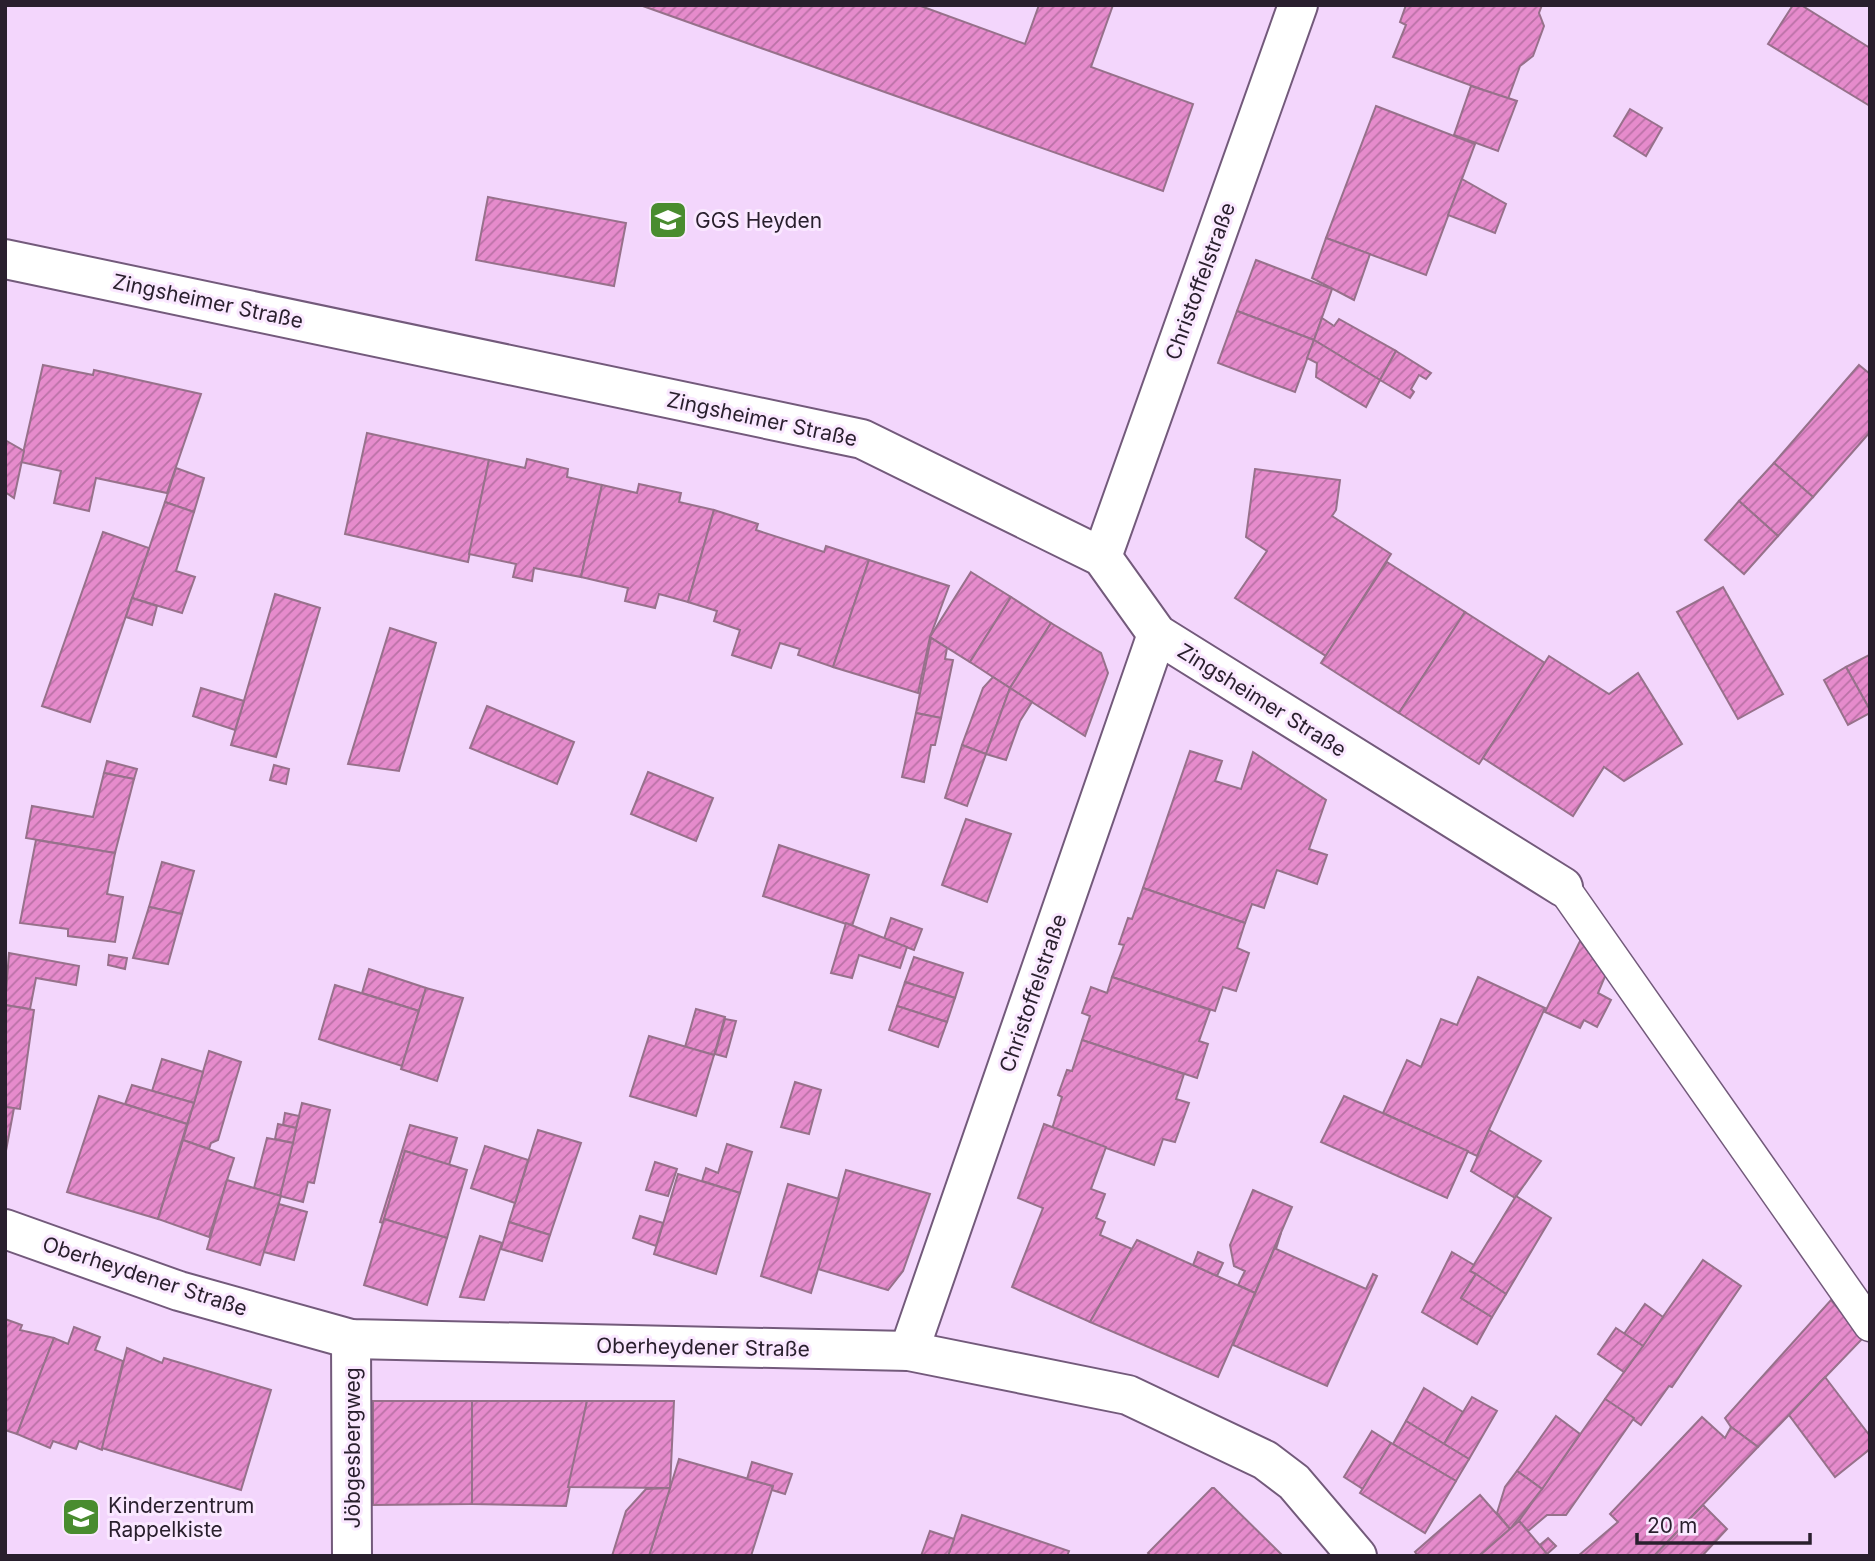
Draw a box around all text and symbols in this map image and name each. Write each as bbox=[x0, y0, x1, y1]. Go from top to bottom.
school or university icon: GGS Heyden bbox=[647, 199, 689, 241]
street label: Christoffelstraße bbox=[1160, 199, 1240, 363]
place label: GGS Heyden bbox=[695, 208, 822, 233]
street label: Zingsheimer Straße bbox=[110, 269, 306, 333]
street label: Zingsheimer Straße bbox=[664, 387, 860, 451]
street label: Zingsheimer Straße bbox=[1173, 638, 1351, 762]
street label: Christoffelstraße bbox=[994, 911, 1072, 1075]
street label: Oberheydener Straße bbox=[39, 1231, 251, 1321]
street label: Oberheydener Straße bbox=[596, 1333, 810, 1361]
street label: Jöbgesbergweg bbox=[340, 1367, 365, 1529]
place label: Kinderzentrum Rappelkiste bbox=[108, 1493, 254, 1542]
school or university icon: Kinderzentrum Rappelkiste bbox=[60, 1496, 102, 1538]
scale bar bbox=[1637, 1502, 1810, 1546]
text: 20 m bbox=[1647, 1513, 1697, 1538]

